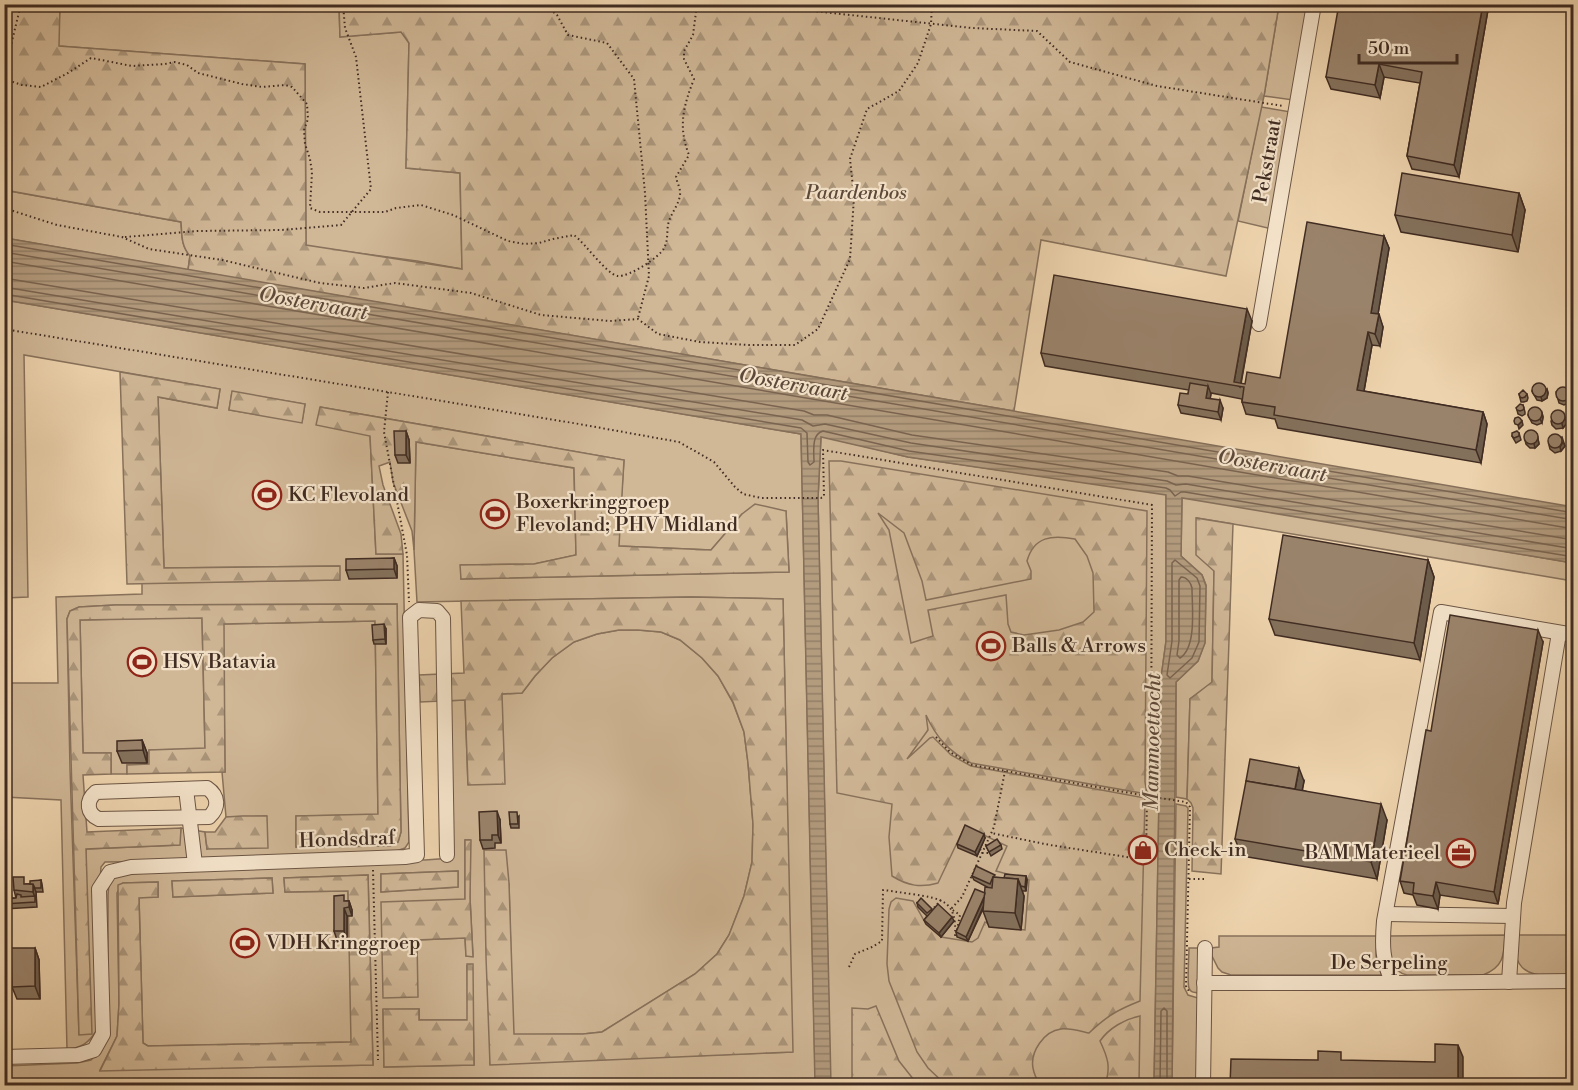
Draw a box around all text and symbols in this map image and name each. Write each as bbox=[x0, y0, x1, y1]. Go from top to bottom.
scale bar bbox=[1359, 27, 1456, 65]
text: 50 m bbox=[1368, 37, 1410, 60]
street label: Pekstraat bbox=[1248, 117, 1288, 205]
park label: Paardenbos bbox=[804, 181, 907, 206]
water label: Oostervaart bbox=[257, 282, 371, 327]
water label: Oostervaart bbox=[737, 363, 851, 408]
water label: Oostervaart bbox=[1216, 444, 1330, 489]
sports icon: KC Flevoland bbox=[251, 479, 283, 511]
place label: KC Flevoland bbox=[288, 483, 409, 508]
place label: Boxerkringgroep Flevoland; PHV Midland bbox=[515, 490, 739, 538]
sports icon: Boxerkringgroep Flevoland; PHV Midland bbox=[479, 498, 511, 530]
sports icon: Balls & Arrows bbox=[975, 630, 1007, 662]
place label: Balls & Arrows bbox=[1011, 634, 1146, 659]
sports icon: HSV Batavia bbox=[126, 646, 158, 678]
place label: HSV Batavia bbox=[163, 650, 277, 675]
water label: Mammoettocht bbox=[1139, 672, 1167, 811]
street label: Hondsdraf bbox=[298, 826, 396, 854]
shop icon: Check-in bbox=[1127, 834, 1159, 866]
office icon: BAM Materieel bbox=[1445, 837, 1477, 869]
place label: Check-in bbox=[1164, 838, 1246, 863]
place label: BAM Materieel bbox=[1303, 841, 1440, 866]
sports icon: VDH Kringgroep bbox=[229, 927, 261, 959]
place label: VDH Kringgroep bbox=[265, 931, 421, 956]
street label: De Serpeling bbox=[1331, 951, 1448, 976]

